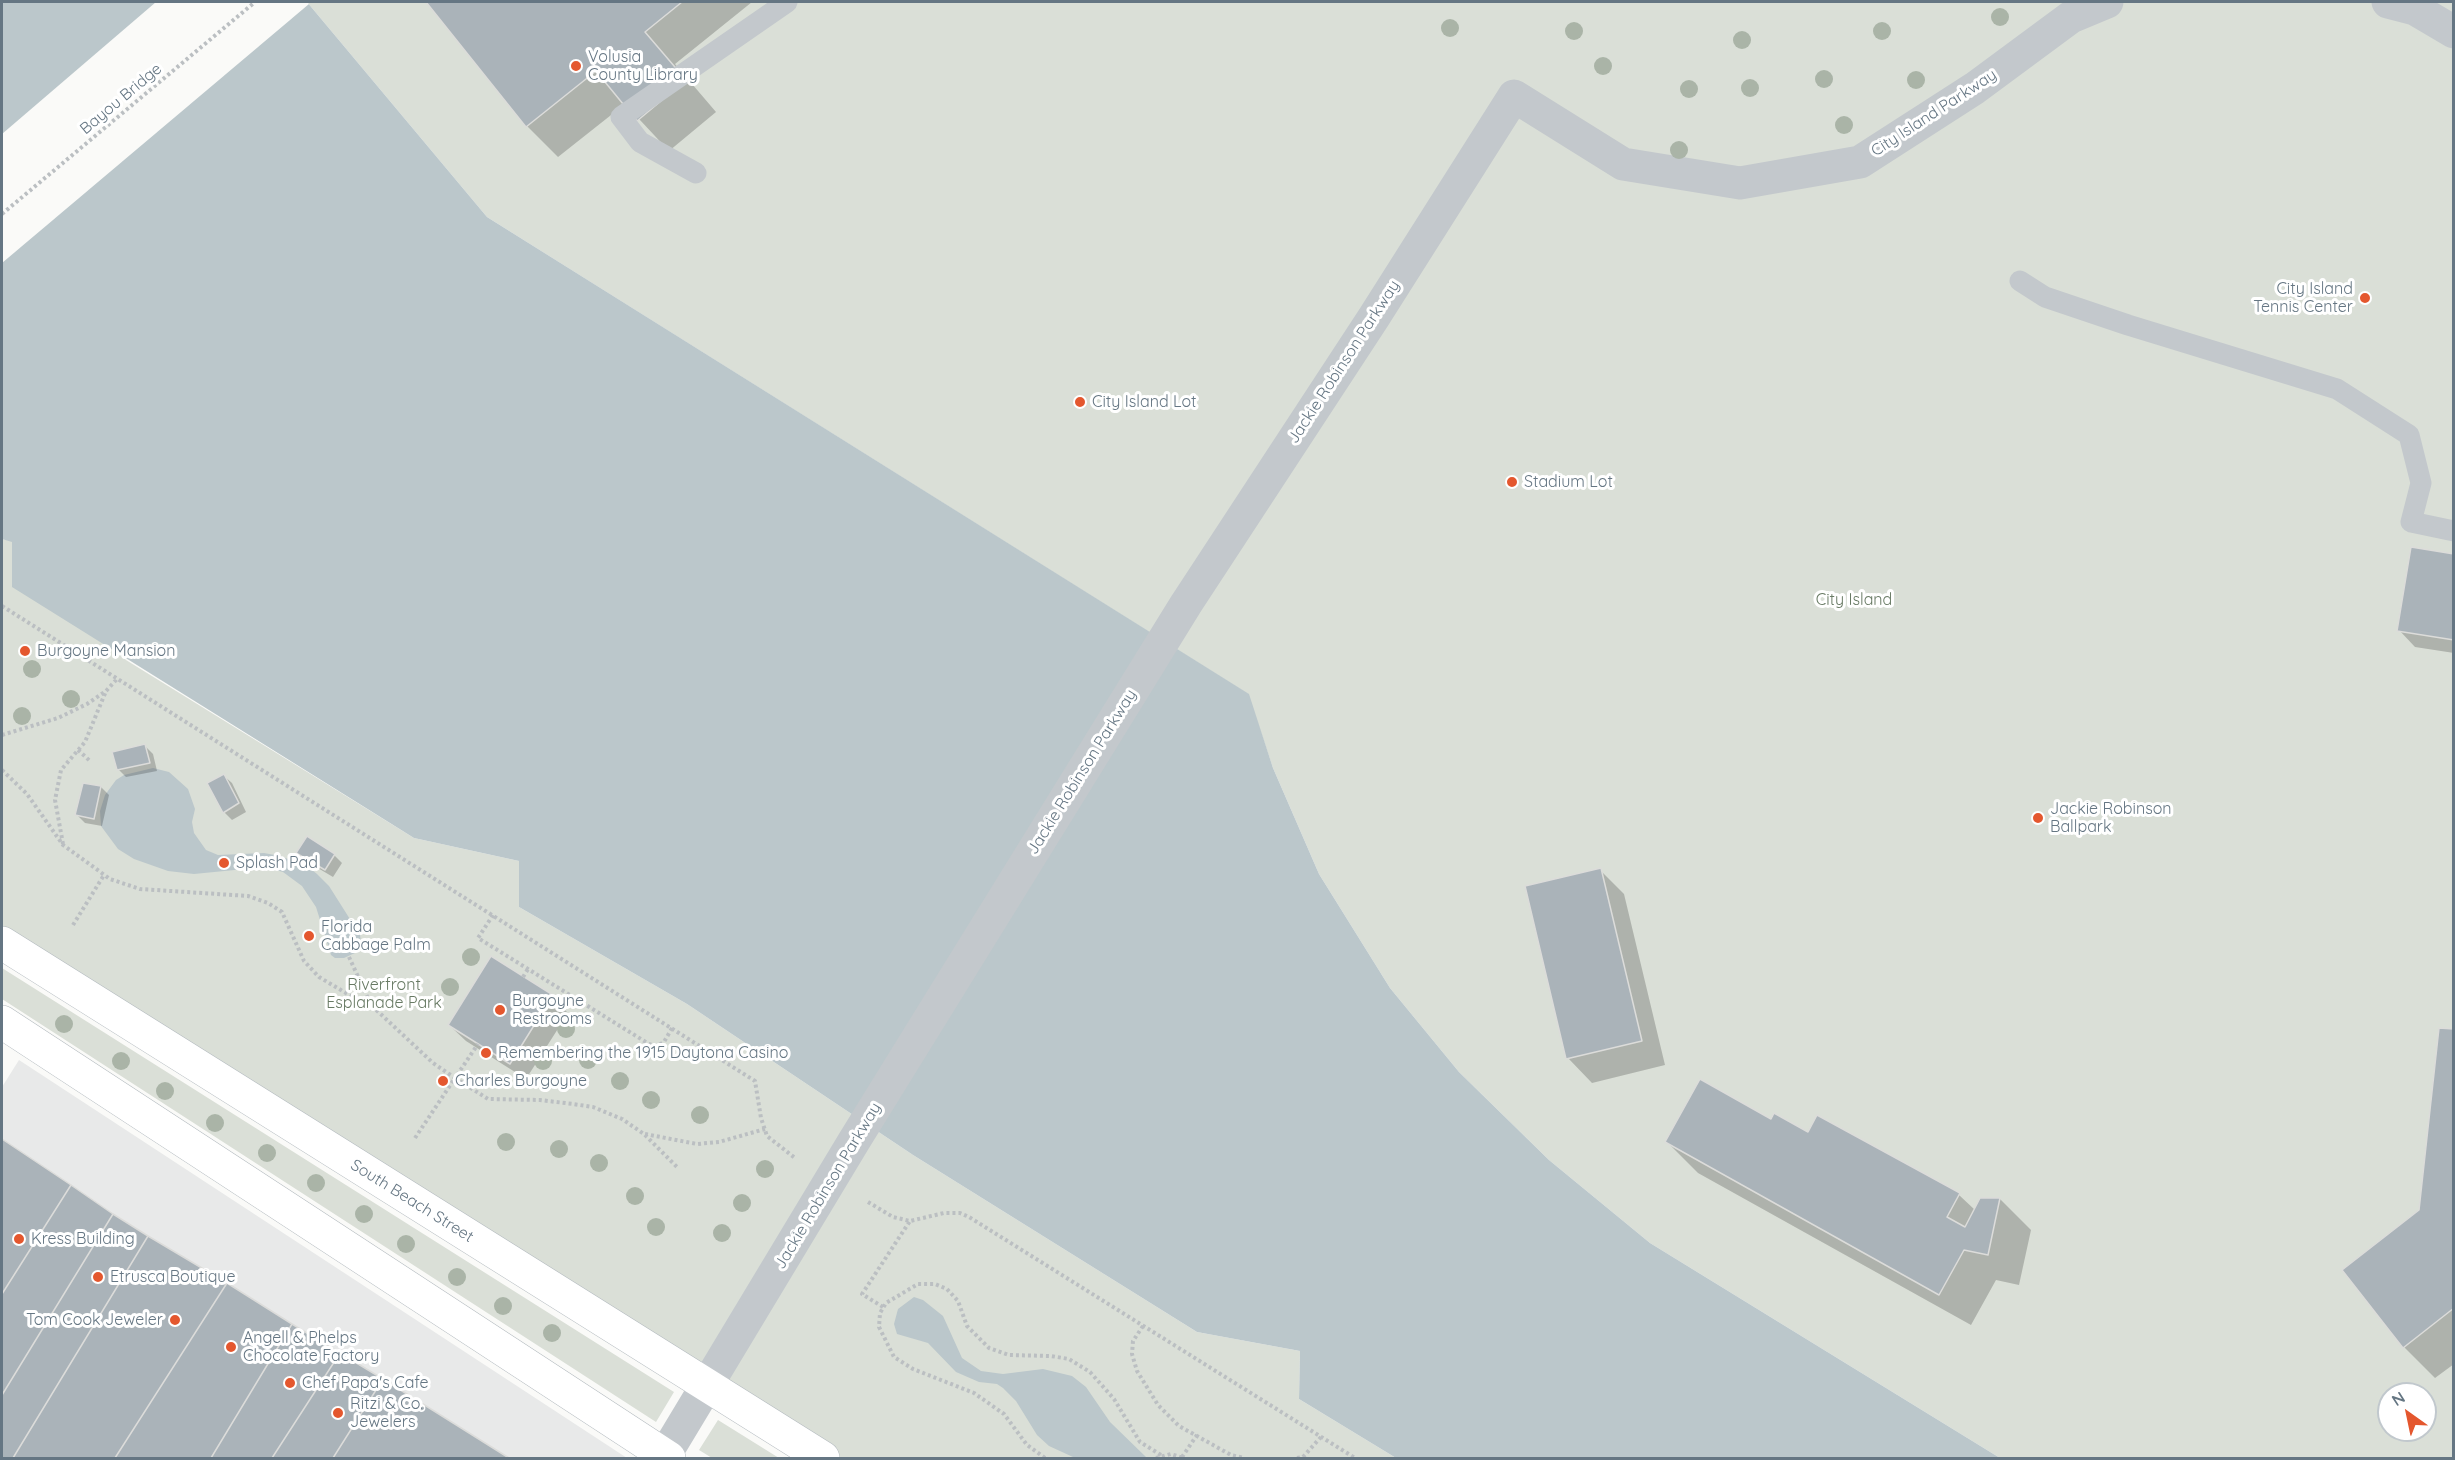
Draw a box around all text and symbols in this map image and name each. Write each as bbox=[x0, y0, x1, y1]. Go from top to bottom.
place label: Volusia County Library bbox=[588, 47, 698, 85]
street label: Bayou Bridge bbox=[76, 59, 166, 139]
marker: Volusia County Library bbox=[569, 59, 583, 73]
street label: City Island Parkway bbox=[1868, 65, 2000, 161]
street label: Jackie Robinson Parkway bbox=[1284, 277, 1404, 447]
place label: City Island Tennis Center bbox=[2253, 279, 2353, 317]
marker: City Island Tennis Center bbox=[2358, 291, 2372, 305]
place label: City Island Lot bbox=[1092, 392, 1197, 412]
marker: City Island Lot bbox=[1073, 395, 1087, 409]
place label: Stadium Lot bbox=[1524, 472, 1613, 492]
marker: Stadium Lot bbox=[1505, 475, 1519, 489]
park label: City Island bbox=[1816, 590, 1892, 610]
place label: Burgoyne Mansion bbox=[37, 641, 176, 661]
marker: Burgoyne Mansion bbox=[18, 644, 32, 658]
street label: Jackie Robinson Parkway bbox=[1023, 686, 1141, 858]
place label: Jackie Robinson Ballpark bbox=[2050, 799, 2172, 837]
marker: Jackie Robinson Ballpark bbox=[2031, 811, 2045, 825]
place label: Splash Pad bbox=[236, 853, 318, 873]
marker: Splash Pad bbox=[217, 856, 231, 870]
place label: Florida Cabbage Palm bbox=[321, 917, 431, 955]
marker: Florida Cabbage Palm bbox=[302, 929, 316, 943]
park label: Riverfront Esplanade Park bbox=[326, 975, 442, 1013]
place label: Burgoyne Restrooms bbox=[512, 991, 592, 1029]
marker: Burgoyne Restrooms bbox=[493, 1003, 507, 1017]
place label: Remembering the 1915 Daytona Casino bbox=[498, 1043, 788, 1063]
marker: Remembering the 1915 Daytona Casino bbox=[479, 1046, 493, 1060]
place label: Charles Burgoyne bbox=[455, 1071, 587, 1091]
marker: Charles Burgoyne bbox=[436, 1074, 450, 1088]
street label: Jackie Robinson Parkway bbox=[771, 1099, 885, 1273]
street label: South Beach Street bbox=[347, 1155, 477, 1247]
place label: Kress Building bbox=[31, 1229, 135, 1249]
marker: Kress Building bbox=[12, 1232, 26, 1246]
place label: Etrusca Boutique bbox=[110, 1267, 235, 1287]
marker: Etrusca Boutique bbox=[91, 1270, 105, 1284]
place label: Tom Cook Jeweler bbox=[26, 1310, 163, 1330]
marker: Tom Cook Jeweler bbox=[168, 1313, 182, 1327]
place label: Angell & Phelps Chocolate Factory bbox=[243, 1328, 379, 1366]
marker: Angell & Phelps Chocolate Factory bbox=[224, 1340, 238, 1354]
place label: Chef Papa's Cafe bbox=[302, 1373, 429, 1393]
marker: Chef Papa's Cafe bbox=[283, 1376, 297, 1390]
north arrow bbox=[2377, 1382, 2437, 1442]
text: N bbox=[2388, 1387, 2409, 1410]
place label: Ritzi & Co. Jewelers bbox=[350, 1394, 423, 1432]
marker: Ritzi & Co. Jewelers bbox=[331, 1406, 345, 1420]

